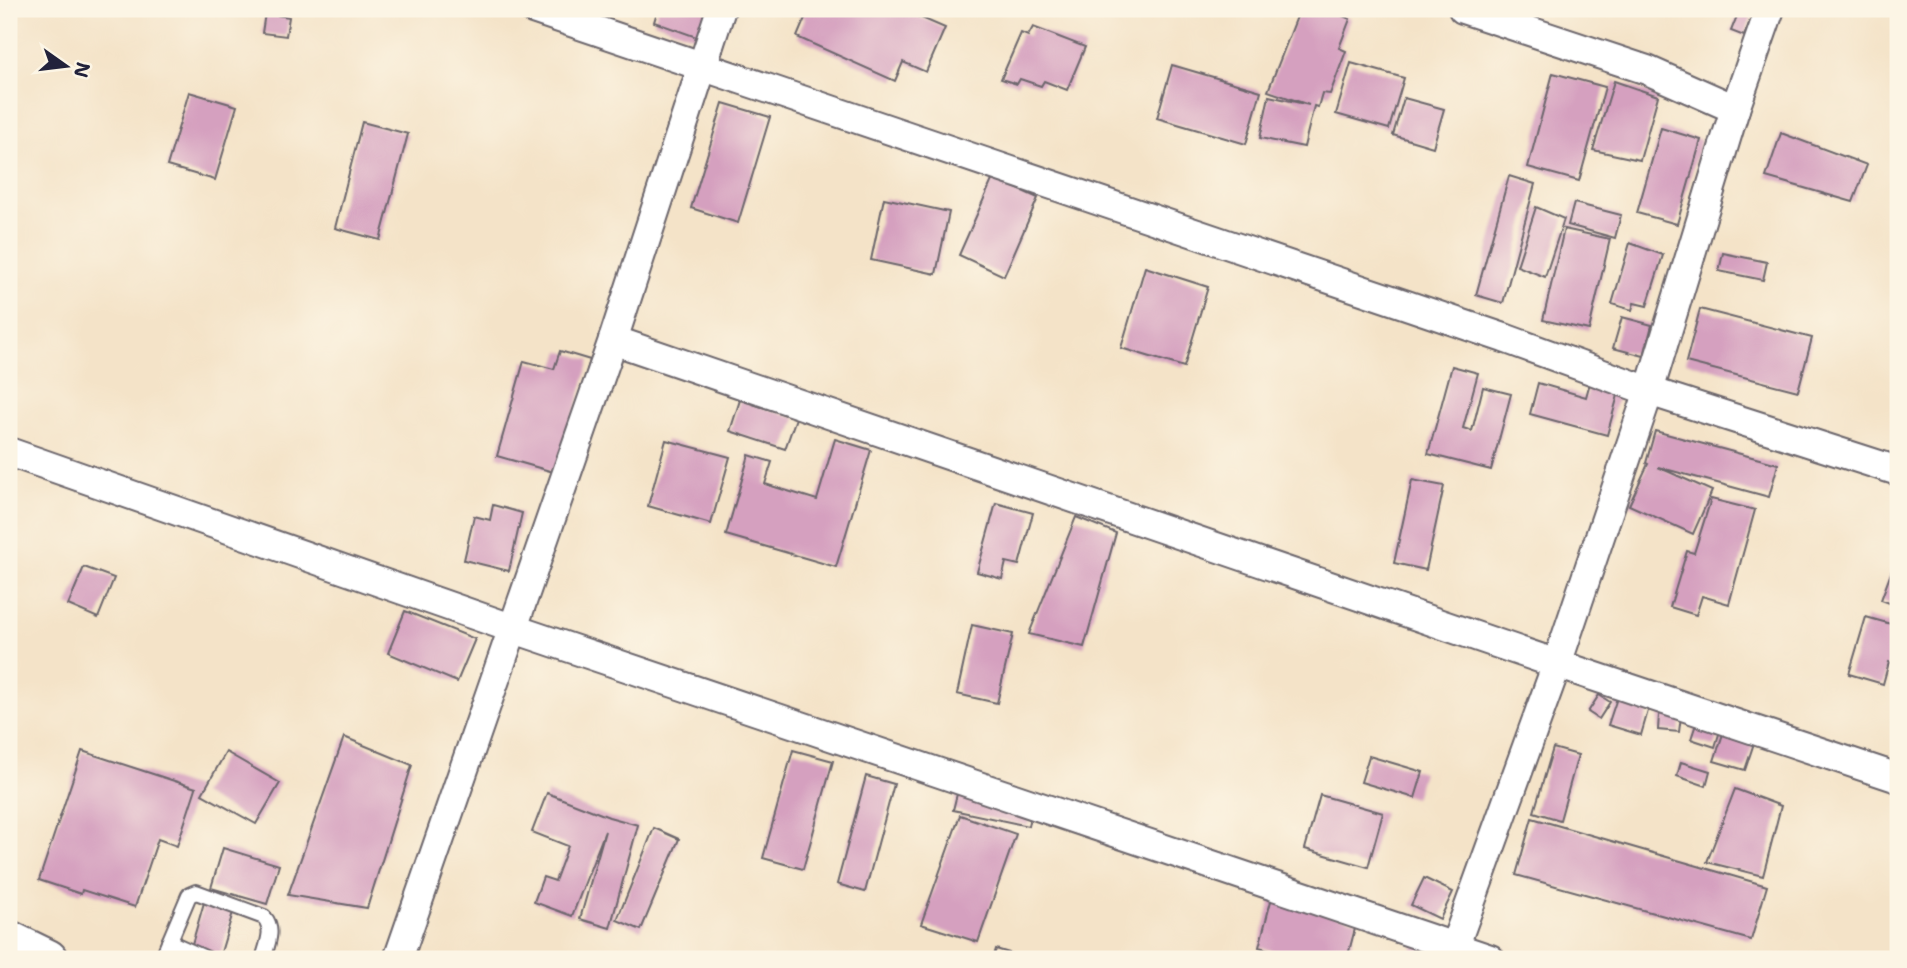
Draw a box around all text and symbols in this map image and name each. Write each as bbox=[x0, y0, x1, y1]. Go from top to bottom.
north arrow bbox=[32, 32, 102, 102]
text: N bbox=[68, 60, 96, 80]

